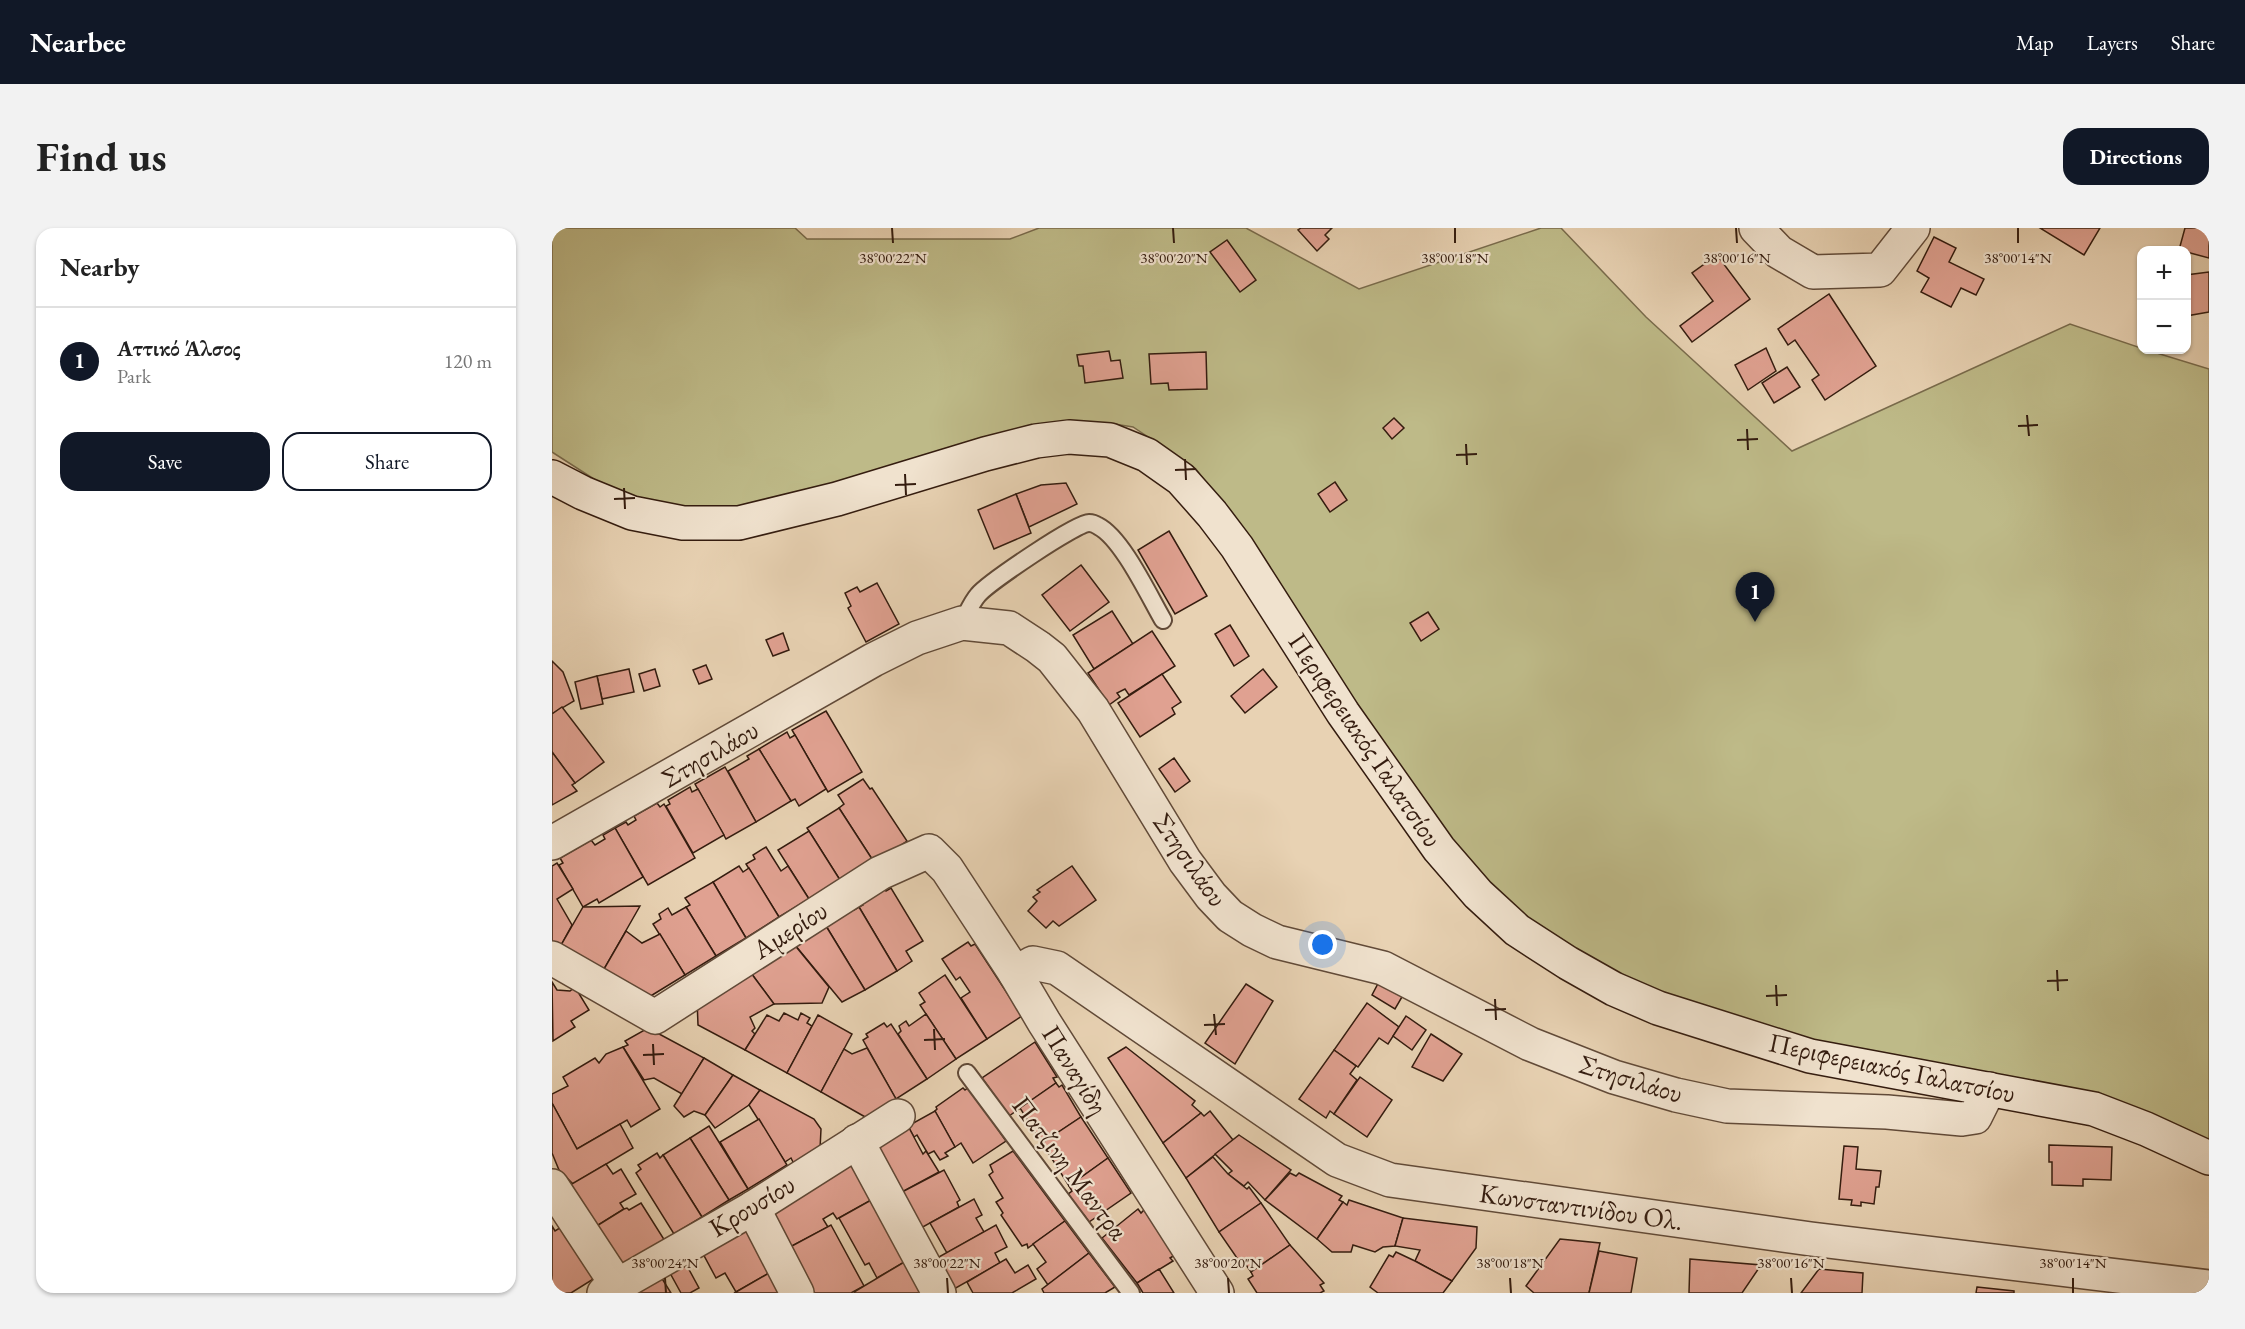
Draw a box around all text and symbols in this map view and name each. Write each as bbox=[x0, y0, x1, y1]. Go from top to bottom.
text: Nearbee bbox=[30, 24, 126, 60]
text: Map bbox=[2016, 29, 2054, 56]
text: Layers bbox=[2087, 29, 2138, 56]
text: Share bbox=[2171, 29, 2215, 56]
button: Directions bbox=[2063, 128, 2209, 185]
text: Find us bbox=[36, 129, 167, 184]
map controls bbox=[2137, 246, 2191, 354]
button: + bbox=[2137, 246, 2191, 300]
text: 38°00'22"N bbox=[859, 248, 927, 267]
text: 38°00'20"N bbox=[1140, 248, 1208, 267]
text: 38°00'18"N bbox=[1421, 248, 1489, 267]
text: 38°00'16"N bbox=[1703, 248, 1771, 267]
text: 38°00'14"N bbox=[1984, 248, 2052, 267]
text: Nearby bbox=[60, 250, 140, 284]
button: − bbox=[2137, 300, 2191, 354]
text: Αττικό Άλσος bbox=[117, 334, 240, 363]
text: 1 bbox=[74, 348, 85, 374]
text: 120 m bbox=[444, 348, 492, 374]
text: Park bbox=[117, 363, 151, 389]
button: Save bbox=[60, 432, 270, 491]
button: Share bbox=[282, 432, 492, 491]
pin: 1 bbox=[1736, 572, 1774, 622]
street label: Περιφερειακός Γαλατσίου bbox=[1281, 626, 1450, 854]
street label: Στησιλάου bbox=[655, 712, 765, 795]
street label: Στησιλάου bbox=[1146, 806, 1235, 913]
street label: Αμερίου bbox=[745, 892, 834, 967]
your location bbox=[1308, 930, 1337, 959]
street label: Παναγίδη bbox=[1034, 1018, 1117, 1121]
street label: Περιφερειακός Γαλατσίου bbox=[1766, 1024, 2019, 1111]
street label: Στησιλάου bbox=[1575, 1046, 1687, 1111]
street label: Πατζινη Μαντρα bbox=[1005, 1089, 1137, 1248]
street label: Κρουσίου bbox=[702, 1166, 801, 1245]
street label: Κωνσταντινίδου Ολ. bbox=[1477, 1175, 1685, 1238]
text: 38°00'24"N bbox=[631, 1253, 699, 1272]
text: 38°00'22"N bbox=[913, 1253, 981, 1272]
text: 38°00'20"N bbox=[1194, 1253, 1262, 1272]
text: 38°00'18"N bbox=[1476, 1253, 1544, 1272]
text: 38°00'16"N bbox=[1757, 1253, 1825, 1272]
text: 38°00'14"N bbox=[2039, 1253, 2107, 1272]

